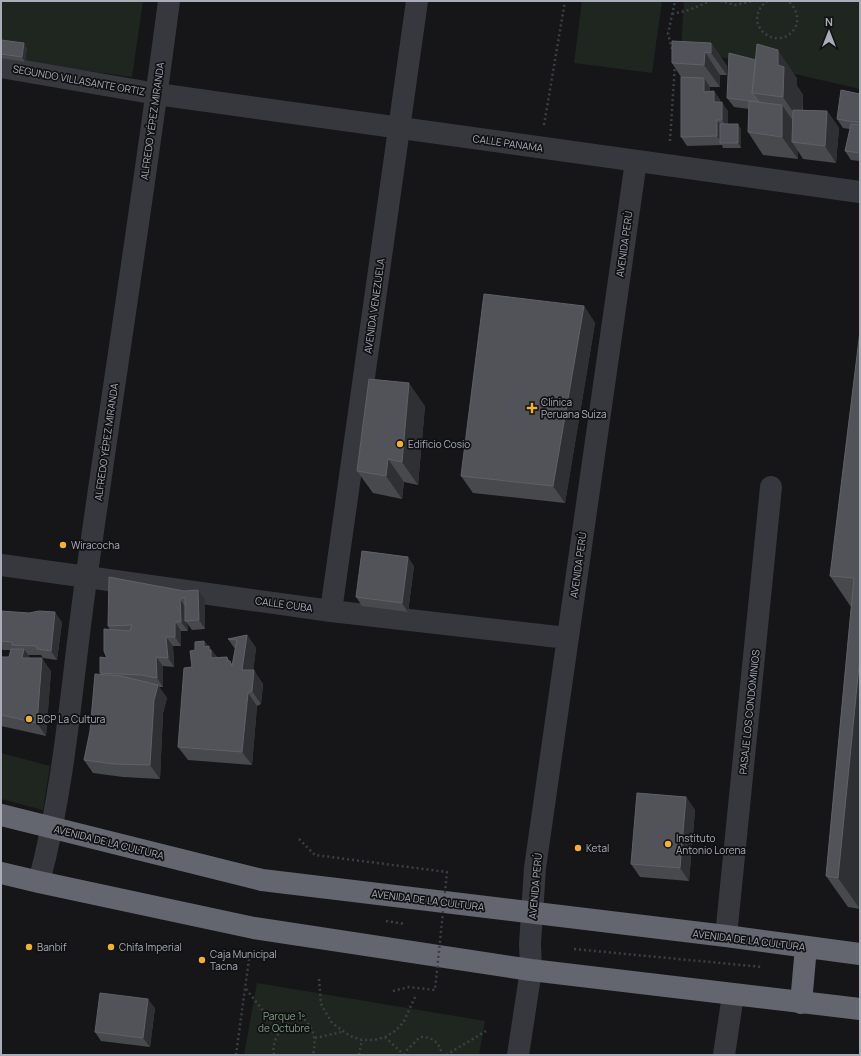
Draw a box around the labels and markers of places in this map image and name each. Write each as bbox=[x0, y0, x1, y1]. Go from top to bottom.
place label: Clínica Peruana Suiza bbox=[541, 395, 606, 421]
marker: Clínica Peruana Suiza bbox=[526, 402, 538, 414]
place label: Edificio Cosio bbox=[408, 437, 470, 451]
marker: Edificio Cosio bbox=[395, 439, 405, 449]
place label: Wiracocha bbox=[71, 538, 120, 552]
marker: Wiracocha bbox=[58, 540, 68, 550]
place label: BCP La Cultura bbox=[37, 712, 105, 726]
marker: BCP La Cultura bbox=[24, 714, 34, 724]
place label: Instituto Antonio Lorena bbox=[676, 831, 746, 857]
marker: Instituto Antonio Lorena bbox=[663, 839, 673, 849]
place label: Ketal bbox=[586, 841, 609, 855]
marker: Ketal bbox=[573, 843, 583, 853]
place label: Banbif bbox=[37, 940, 67, 954]
place label: Chifa Imperial bbox=[119, 940, 182, 954]
marker: Banbif bbox=[24, 942, 34, 952]
marker: Chifa Imperial bbox=[106, 942, 116, 952]
place label: Caja Municipal Tacna bbox=[210, 947, 277, 973]
marker: Caja Municipal Tacna bbox=[197, 955, 207, 965]

